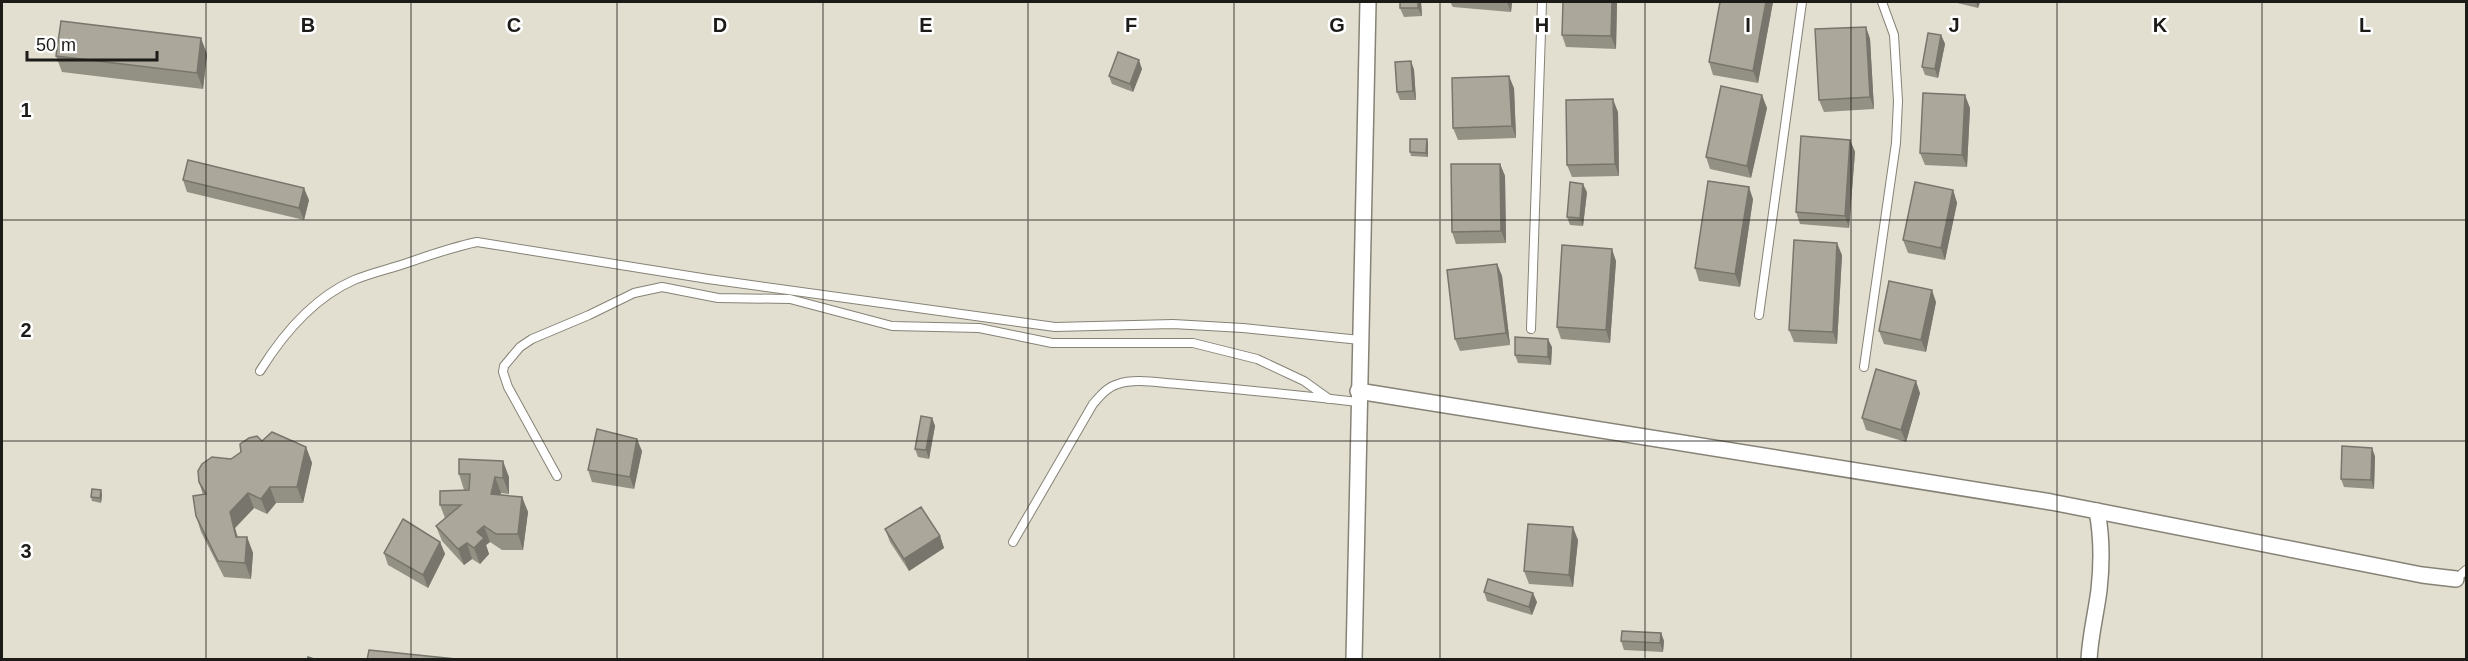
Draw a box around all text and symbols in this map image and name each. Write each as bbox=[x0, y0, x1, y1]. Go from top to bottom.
text: B bbox=[301, 14, 315, 36]
text: C bbox=[507, 14, 521, 36]
text: D bbox=[713, 14, 727, 36]
text: E bbox=[919, 14, 933, 36]
text: F bbox=[1125, 14, 1137, 36]
text: G bbox=[1329, 14, 1345, 36]
text: H bbox=[1535, 14, 1549, 36]
text: I bbox=[1745, 14, 1751, 36]
text: J bbox=[1948, 14, 1960, 36]
text: K bbox=[2153, 14, 2168, 36]
text: L bbox=[2359, 14, 2371, 36]
scale bar bbox=[27, 24, 158, 62]
text: 50 m bbox=[36, 35, 76, 55]
text: 1 bbox=[20, 99, 32, 121]
text: 2 bbox=[20, 319, 32, 341]
text: 3 bbox=[20, 540, 32, 562]

